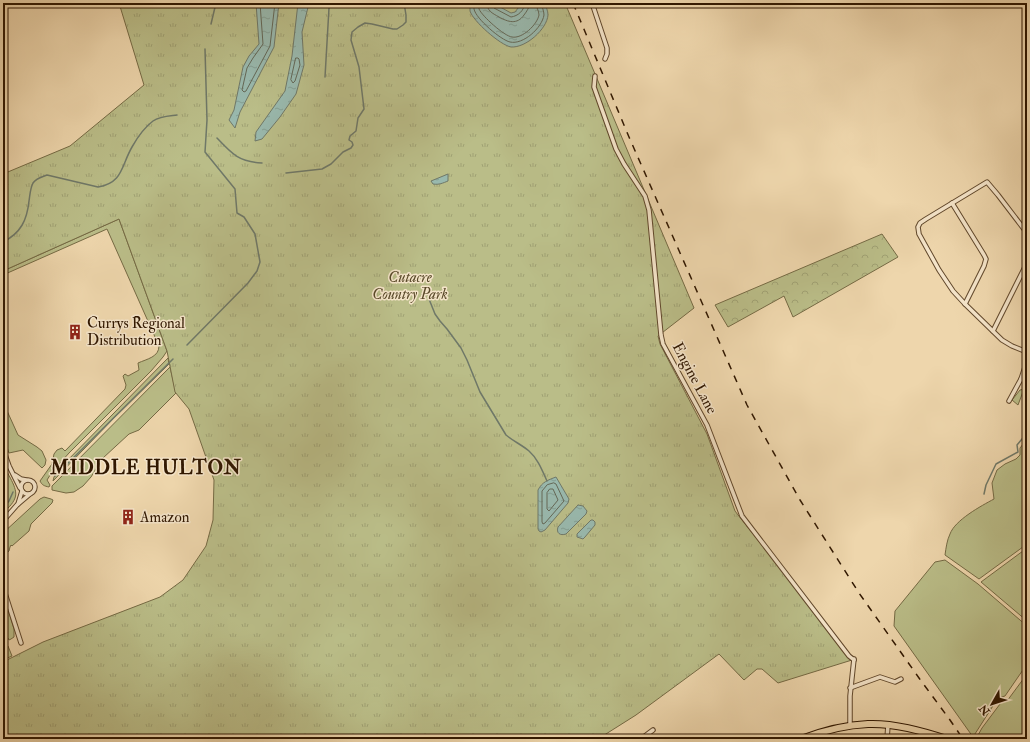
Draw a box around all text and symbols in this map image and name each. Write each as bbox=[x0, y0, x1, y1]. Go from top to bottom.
park label: Cutacre Country Park bbox=[372, 268, 448, 304]
place label: Currys Regional Distribution bbox=[87, 314, 185, 350]
building icon: Currys Regional Distribution bbox=[66, 323, 84, 341]
street label: Engine Lane bbox=[668, 339, 721, 417]
district label: MIDDLE HULTON bbox=[49, 456, 242, 480]
building icon: Amazon bbox=[119, 508, 137, 526]
place label: Amazon bbox=[139, 508, 190, 527]
north arrow bbox=[972, 684, 1012, 724]
text: N bbox=[976, 701, 993, 719]

